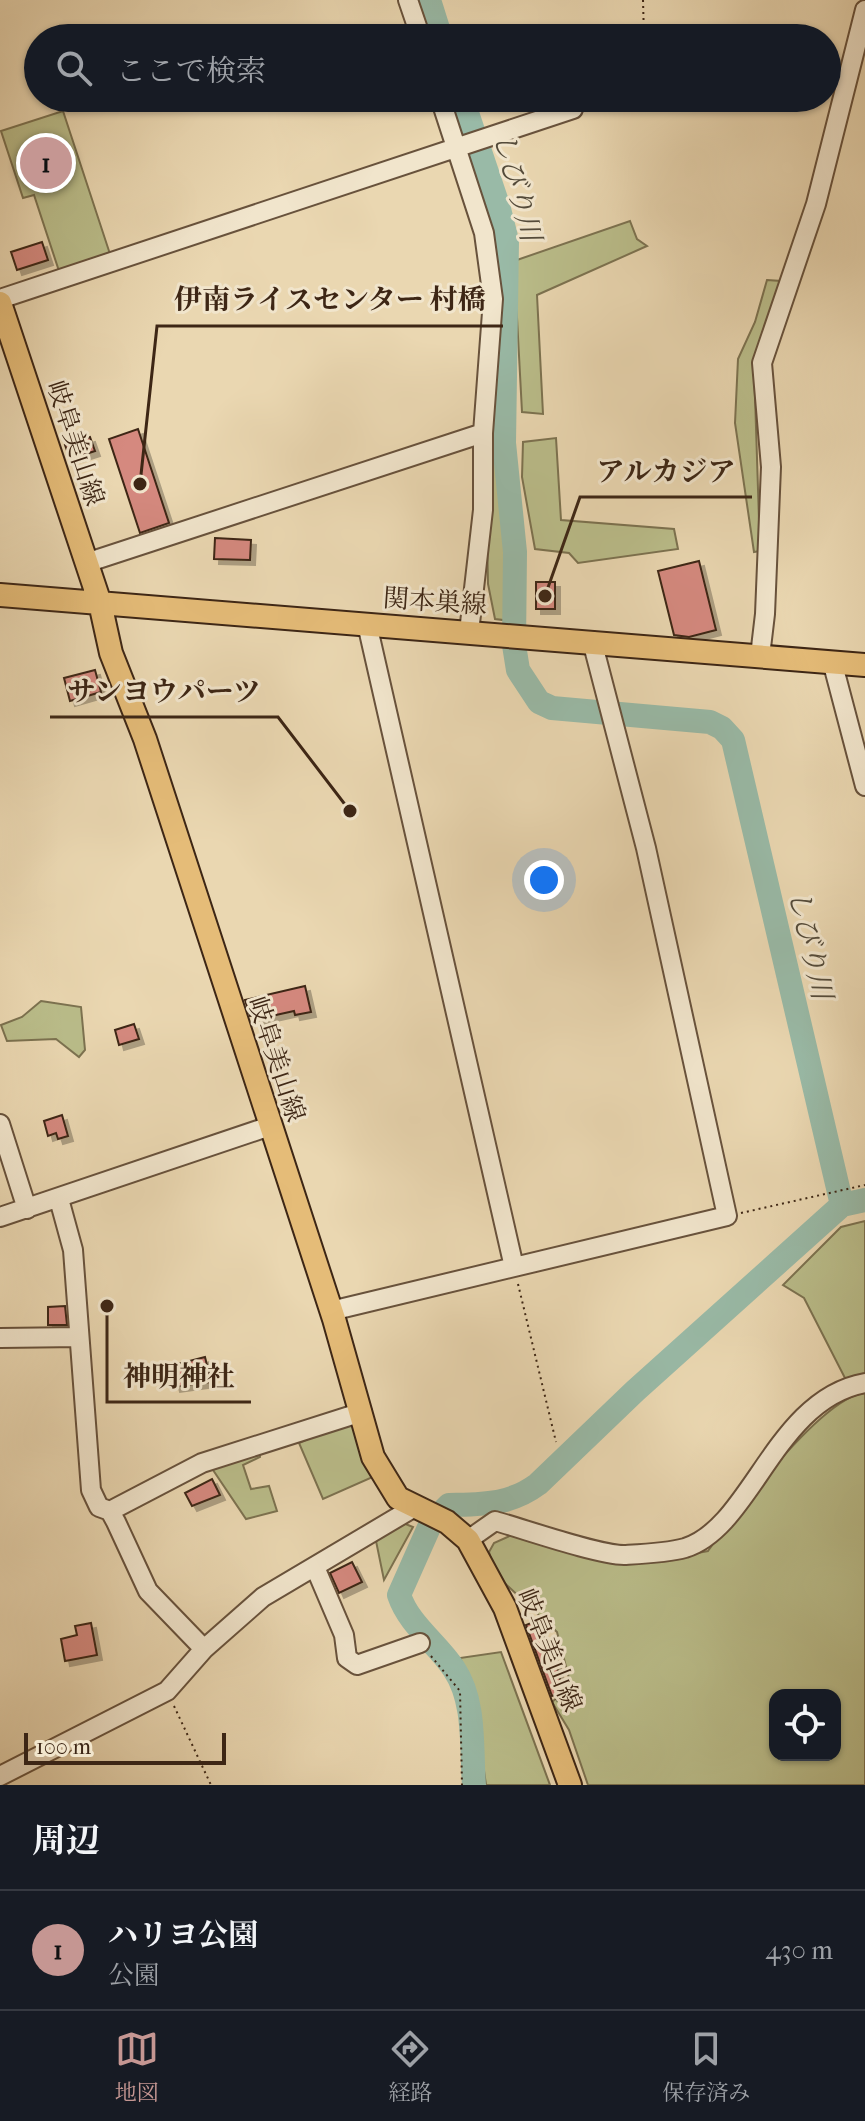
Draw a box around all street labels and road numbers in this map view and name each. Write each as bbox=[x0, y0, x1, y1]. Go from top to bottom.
street label: 岐阜美山線 bbox=[41, 377, 110, 510]
street label: 関本巣線 bbox=[382, 582, 488, 621]
street label: 岐阜美山線 bbox=[242, 993, 311, 1126]
street label: 岐阜美山線 bbox=[511, 1584, 588, 1716]

